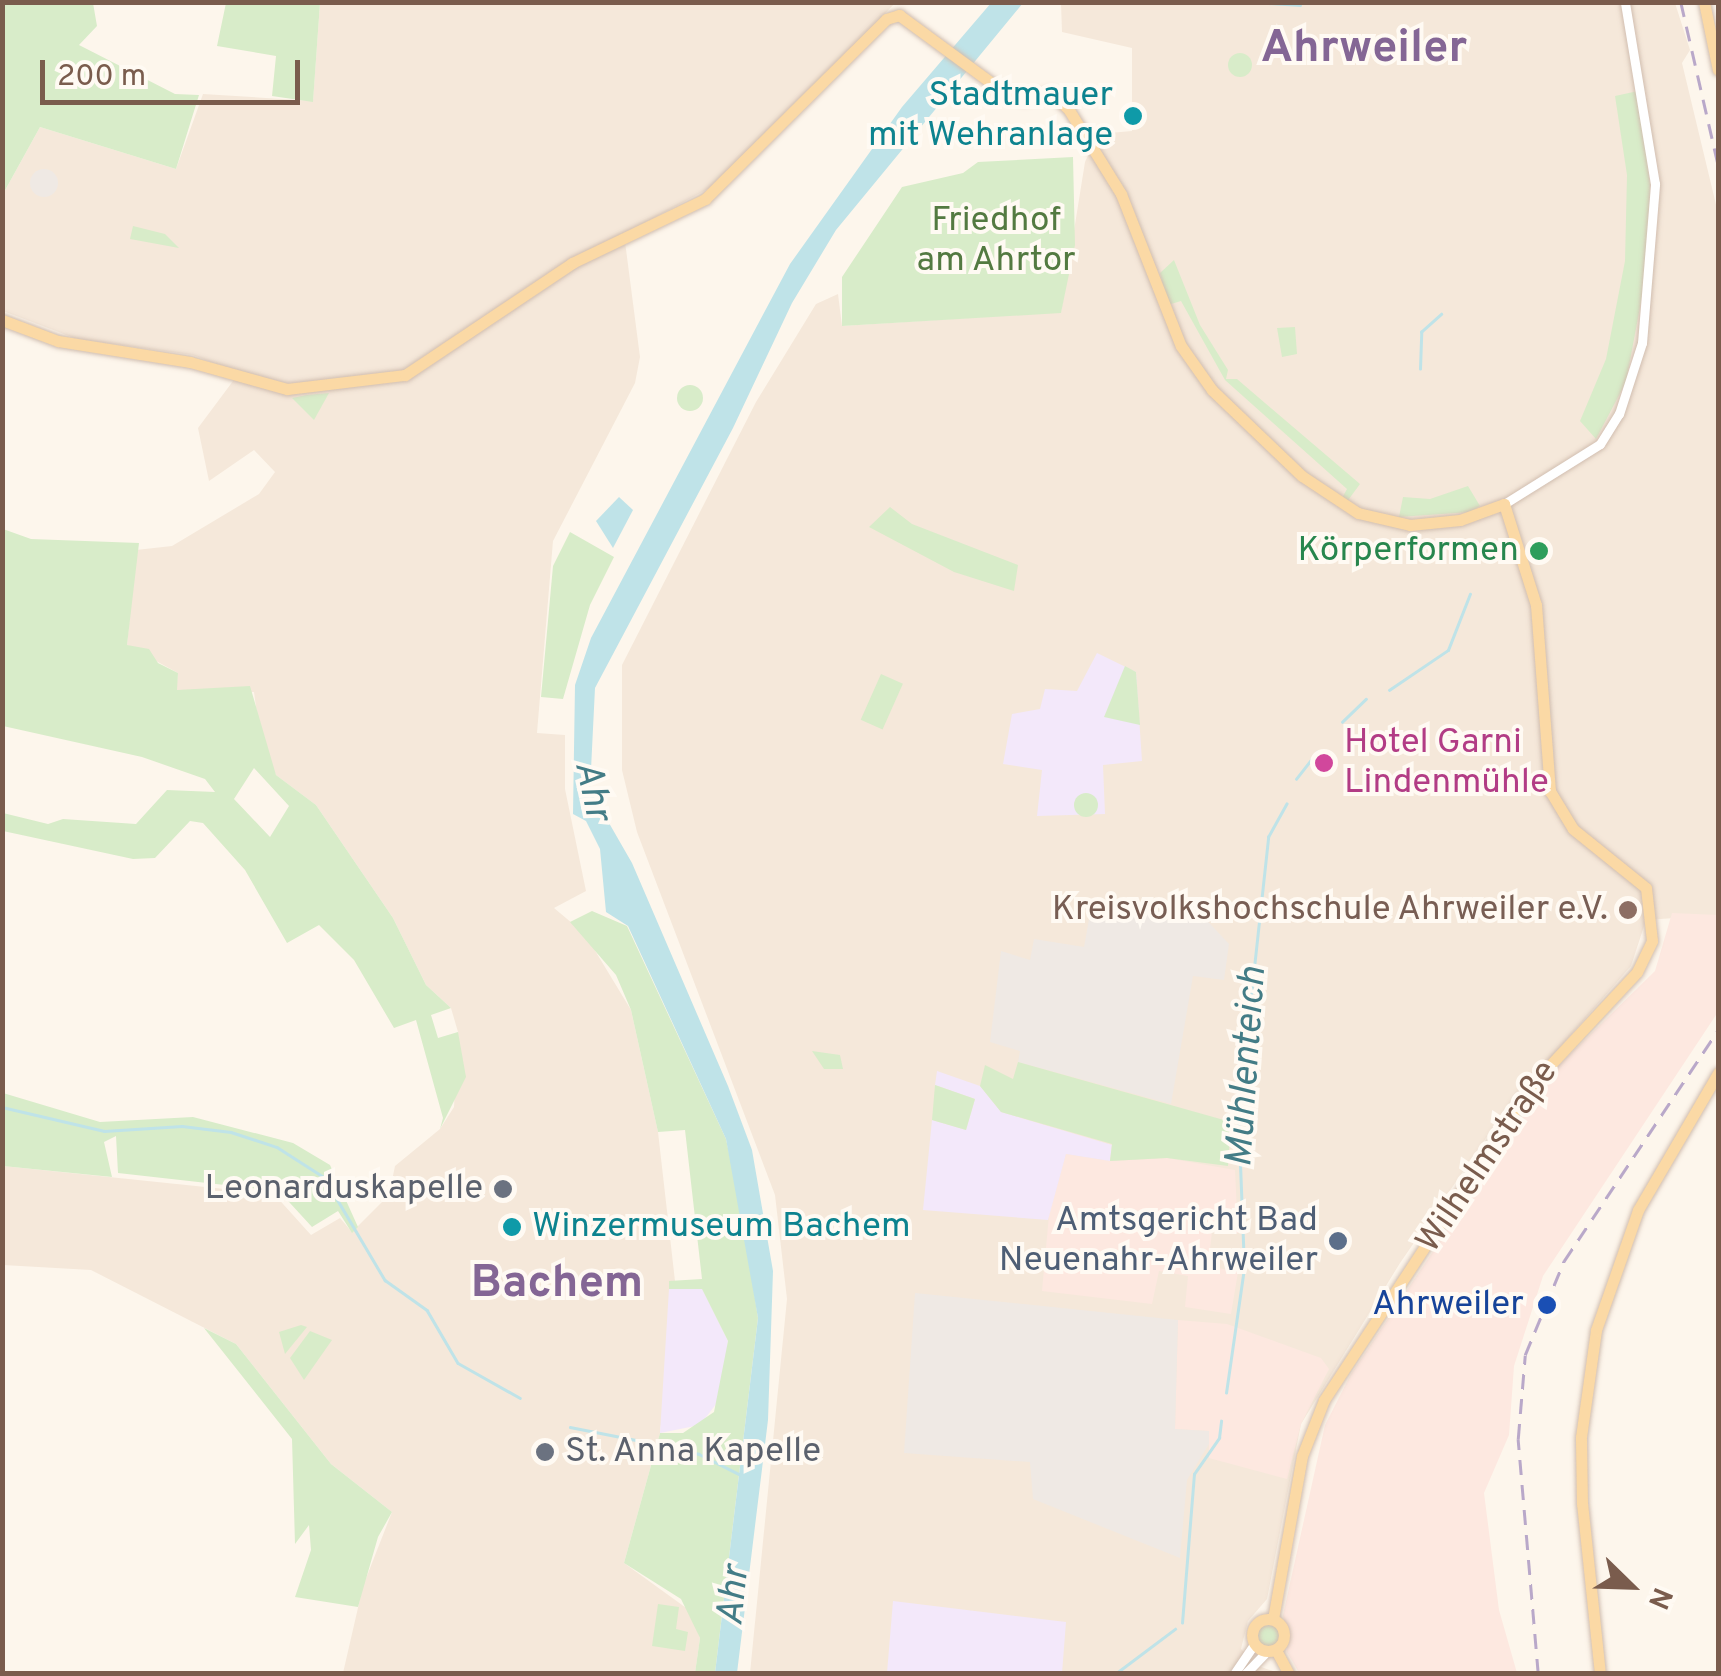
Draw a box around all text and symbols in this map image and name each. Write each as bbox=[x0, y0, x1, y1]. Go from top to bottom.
district label: Ahrweiler bbox=[1261, 23, 1467, 77]
scale bar bbox=[45, 40, 305, 102]
text: 200 m bbox=[57, 59, 146, 96]
place label: Stadtmauer mit Wehranlage bbox=[867, 75, 1113, 157]
marker: Stadtmauer mit Wehranlage bbox=[1122, 105, 1144, 127]
park label: Friedhof am Ahrtor bbox=[916, 200, 1076, 282]
place label: Körperformen bbox=[1297, 530, 1519, 572]
marker: Körperformen bbox=[1528, 540, 1550, 562]
place label: Hotel Garni Lindenmühle bbox=[1344, 722, 1549, 804]
marker: Hotel Garni Lindenmühle bbox=[1313, 752, 1335, 774]
water label: Ahr bbox=[562, 757, 620, 825]
place label: Kreisvolkshochschule Ahrweiler e.V. bbox=[1050, 889, 1608, 931]
marker: Kreisvolkshochschule Ahrweiler e.V. bbox=[1617, 899, 1639, 921]
water label: Mühlenteich bbox=[1218, 965, 1278, 1169]
street label: Wilhelmstraße bbox=[1408, 1053, 1568, 1261]
place label: Leonarduskapelle bbox=[204, 1168, 483, 1210]
marker: Leonarduskapelle bbox=[492, 1178, 514, 1200]
place label: Amtsgericht Bad Neuenahr-Ahrweiler bbox=[999, 1200, 1318, 1282]
place label: Winzermuseum Bachem bbox=[532, 1206, 911, 1248]
marker: Winzermuseum Bachem bbox=[501, 1216, 523, 1238]
marker: Amtsgericht Bad Neuenahr-Ahrweiler bbox=[1327, 1230, 1349, 1252]
district label: Bachem bbox=[471, 1258, 643, 1312]
place label: Ahrweiler bbox=[1372, 1284, 1524, 1326]
marker: Ahrweiler bbox=[1534, 1292, 1560, 1318]
place label: St. Anna Kapelle bbox=[565, 1431, 822, 1473]
marker: St. Anna Kapelle bbox=[534, 1441, 556, 1463]
north arrow bbox=[1581, 1536, 1681, 1636]
water label: Ahr bbox=[709, 1564, 761, 1628]
text: N bbox=[1638, 1581, 1679, 1614]

